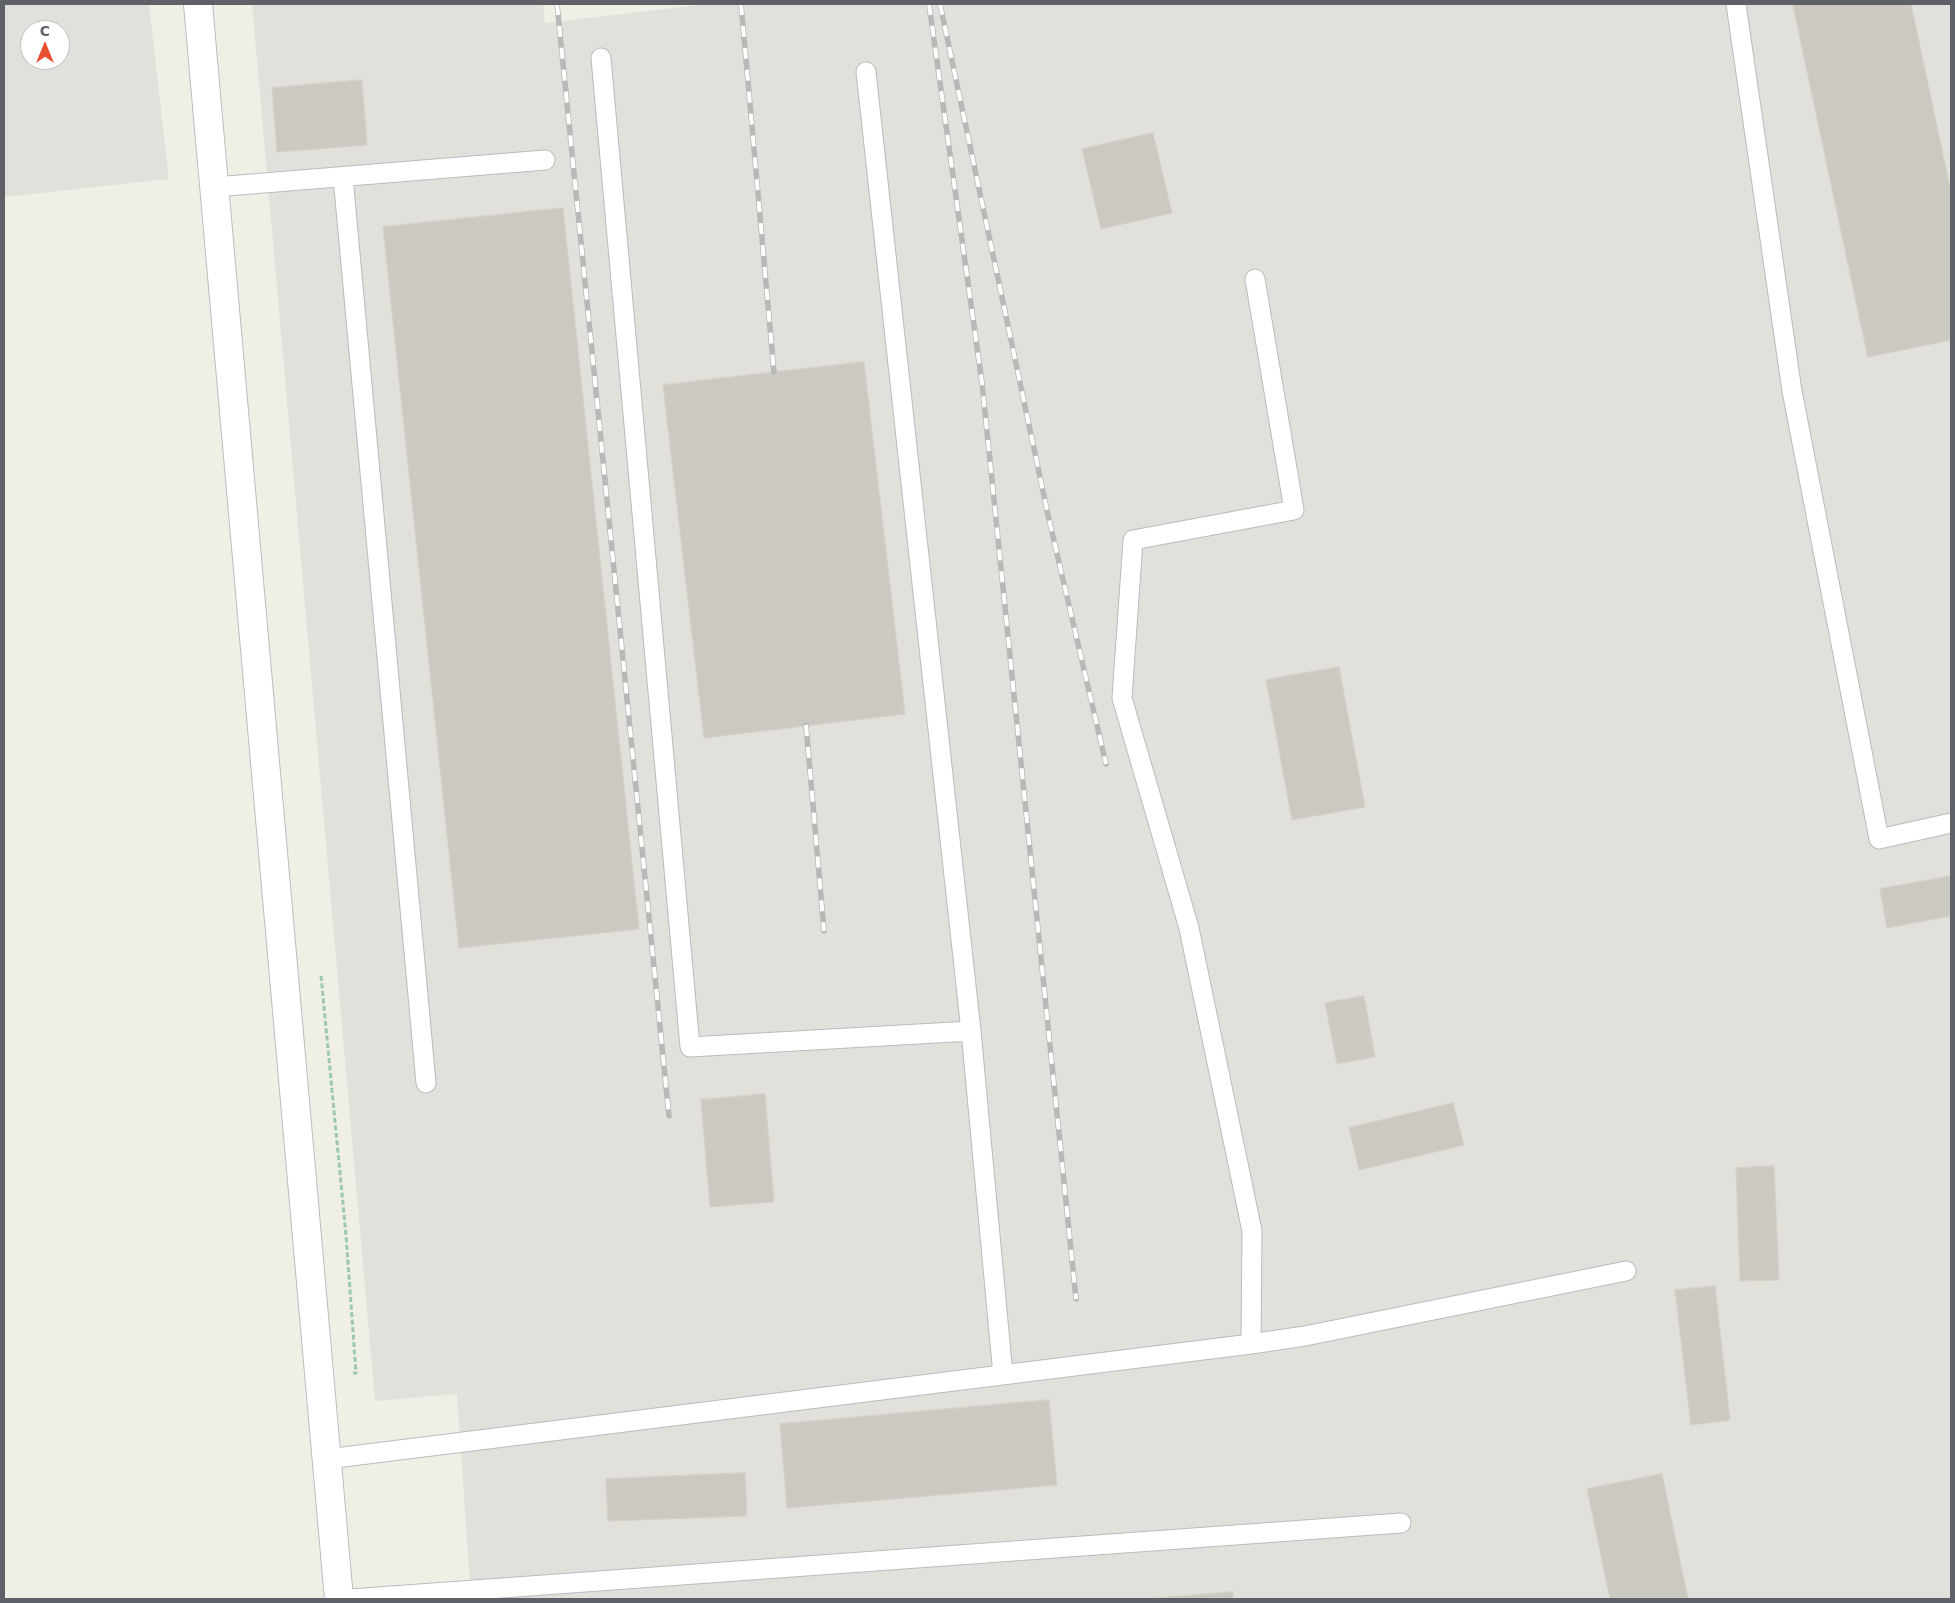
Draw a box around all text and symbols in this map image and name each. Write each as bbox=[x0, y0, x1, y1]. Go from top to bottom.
north arrow bbox=[20, 20, 70, 70]
text: С bbox=[40, 23, 50, 39]

